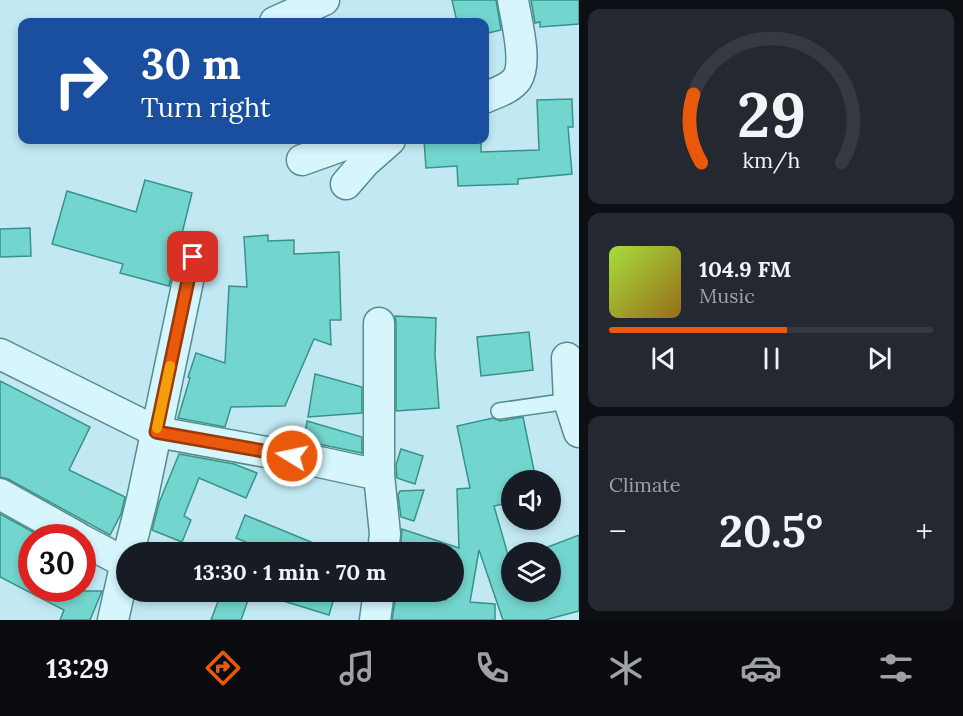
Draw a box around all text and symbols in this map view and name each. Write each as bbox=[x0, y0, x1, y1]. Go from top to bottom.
text: 30 m bbox=[141, 37, 241, 91]
icon: right bbox=[42, 42, 120, 120]
text: 29 bbox=[736, 75, 806, 155]
text: Turn right bbox=[141, 90, 270, 124]
text: km/h bbox=[742, 147, 800, 175]
pin bbox=[167, 231, 218, 282]
icon: arrive bbox=[176, 240, 209, 273]
text: 104.9 FM bbox=[699, 255, 792, 283]
text: Music bbox=[699, 283, 755, 308]
icon: previous bbox=[647, 342, 680, 375]
icon: pause bbox=[755, 342, 788, 375]
icon: next bbox=[863, 342, 896, 375]
position arrow bbox=[260, 424, 324, 488]
map controls bbox=[501, 470, 561, 602]
button: sound bbox=[501, 470, 561, 530]
text: Climate bbox=[609, 472, 681, 497]
text: 20.5° bbox=[719, 502, 823, 559]
text: − bbox=[609, 510, 627, 552]
text: + bbox=[915, 510, 933, 552]
speed limit sign: 30 bbox=[18, 524, 96, 602]
button: layers bbox=[501, 542, 561, 602]
text: 13:30 · 1 min · 70 m bbox=[194, 558, 386, 586]
icon: directions bbox=[202, 647, 244, 689]
icon: music bbox=[336, 647, 378, 689]
icon: phone bbox=[471, 647, 513, 689]
icon: climate bbox=[605, 647, 647, 689]
icon: car bbox=[740, 647, 782, 689]
icon: filters bbox=[875, 647, 917, 689]
text: 13:29 bbox=[46, 651, 109, 685]

